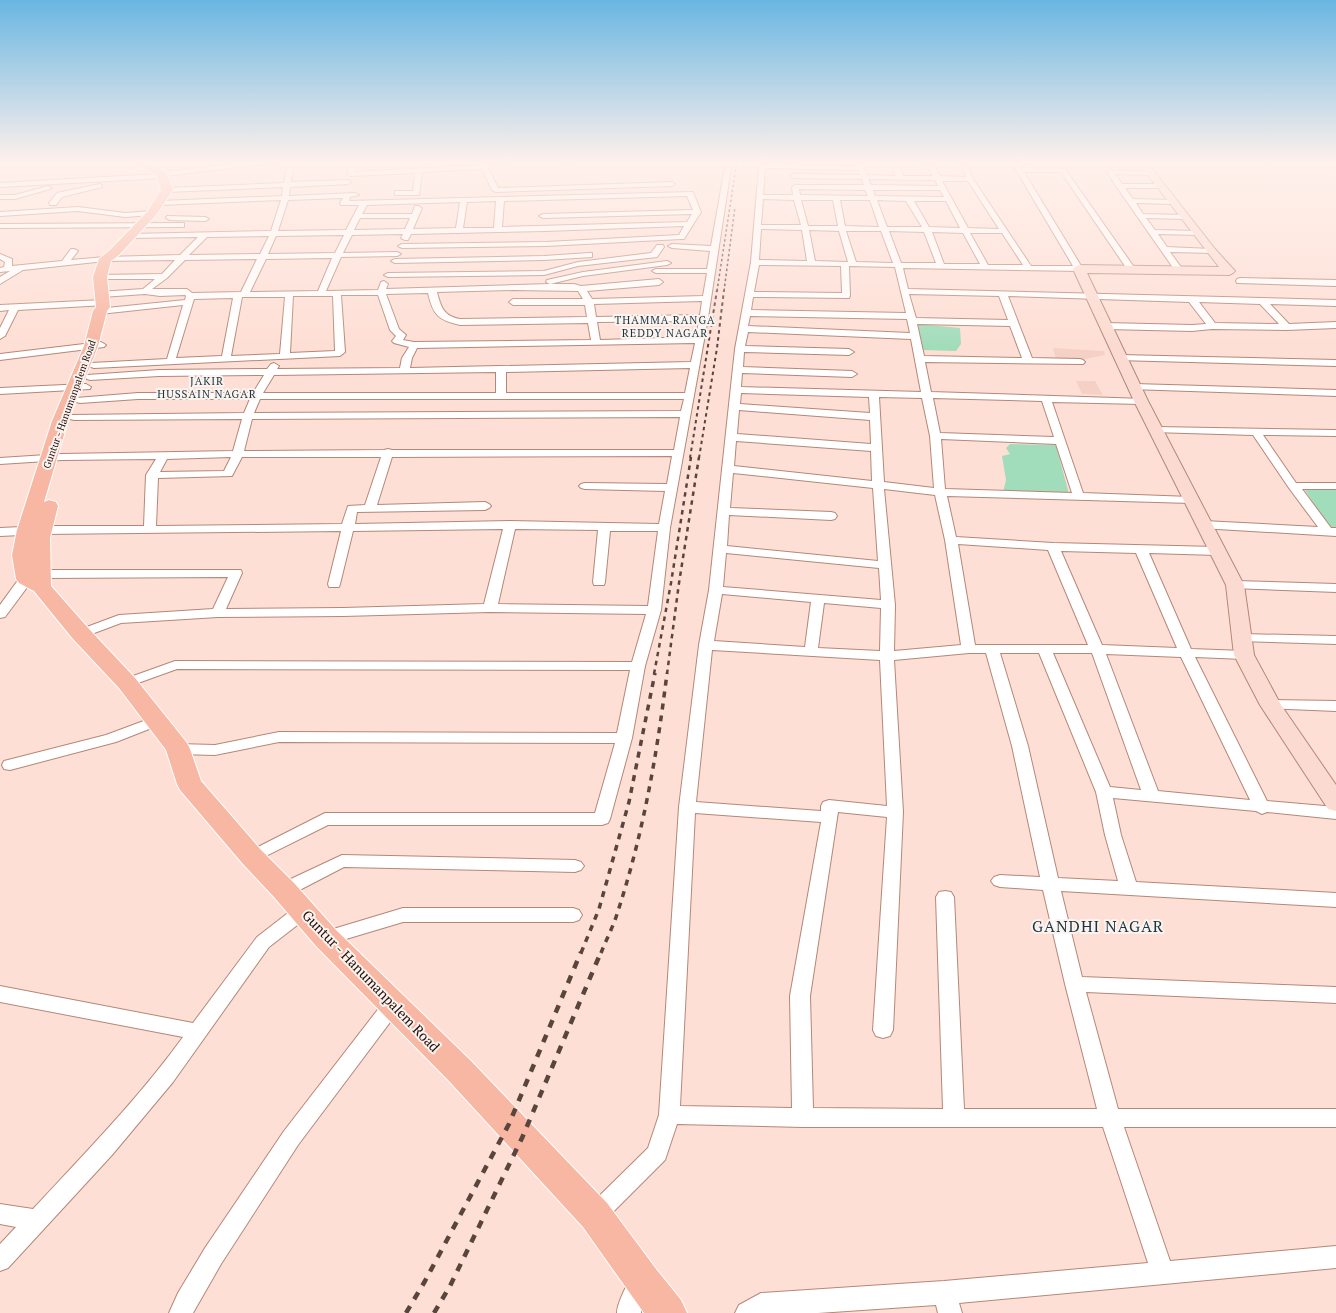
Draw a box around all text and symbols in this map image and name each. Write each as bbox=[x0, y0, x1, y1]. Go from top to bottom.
district label: THAMMA RANGA REDDY NAGAR bbox=[614, 313, 716, 340]
street label: Guntur - Hanumanpalem Road bbox=[40, 338, 99, 470]
district label: JAKIR HUSSAIN NAGAR bbox=[157, 374, 257, 401]
street label: Guntur - Hanumanpalem Road bbox=[298, 906, 444, 1056]
district label: GANDHI NAGAR bbox=[1032, 915, 1164, 937]

